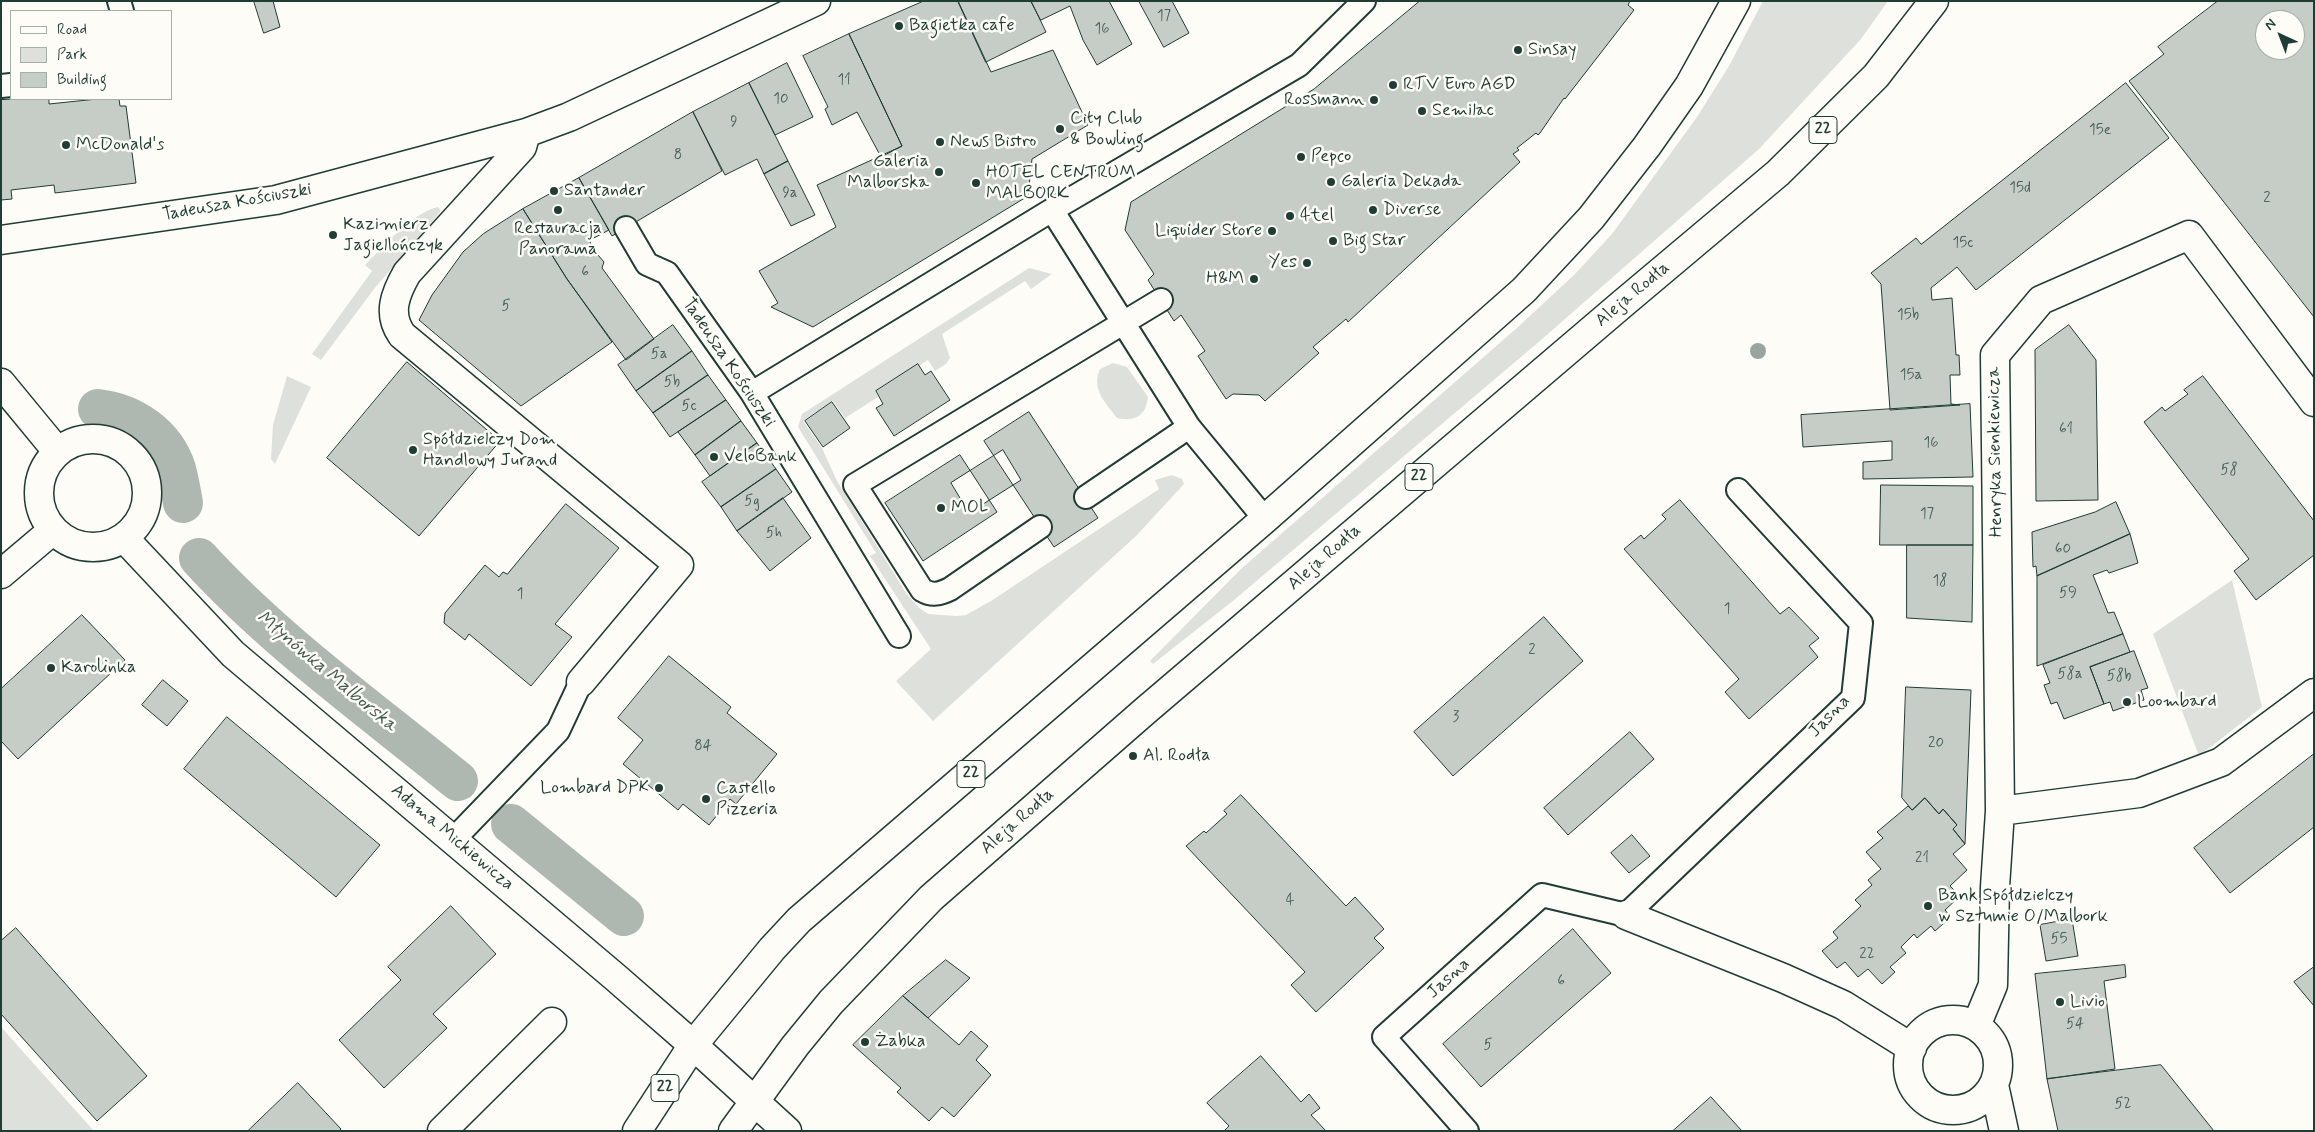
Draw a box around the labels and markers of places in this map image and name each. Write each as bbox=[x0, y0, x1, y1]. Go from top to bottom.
place label: Bagietka cafe bbox=[909, 15, 1015, 37]
marker: Bagietka cafe bbox=[893, 20, 905, 32]
place label: Sinsay bbox=[1528, 39, 1577, 61]
marker: Sinsay bbox=[1512, 44, 1524, 56]
place label: RTV Euro AGD bbox=[1403, 74, 1516, 96]
marker: RTV Euro AGD bbox=[1387, 79, 1399, 91]
place label: Rossmann bbox=[1284, 89, 1364, 111]
marker: Rossmann bbox=[1368, 94, 1380, 106]
place label: Semilac bbox=[1432, 100, 1494, 122]
marker: Semilac bbox=[1416, 105, 1428, 117]
place label: City Club & Bowling bbox=[1070, 108, 1144, 150]
marker: City Club & Bowling bbox=[1054, 123, 1066, 135]
place label: News Bistro bbox=[950, 131, 1036, 153]
place label: McDonald's bbox=[76, 134, 164, 156]
marker: News Bistro bbox=[934, 136, 946, 148]
marker: McDonald's bbox=[60, 139, 72, 151]
place label: Pepco bbox=[1311, 146, 1351, 168]
place label: Galeria Malborska bbox=[847, 151, 929, 193]
marker: Pepco bbox=[1295, 151, 1307, 163]
place label: HOTEL CENTRUM MALBORK bbox=[986, 162, 1136, 204]
marker: Galeria Malborska bbox=[933, 166, 945, 178]
place label: Galeria Dekada bbox=[1341, 171, 1461, 193]
marker: Galeria Dekada bbox=[1325, 176, 1337, 188]
marker: HOTEL CENTRUM MALBORK bbox=[970, 177, 982, 189]
place label: Santander bbox=[564, 180, 645, 202]
marker: Santander bbox=[548, 185, 560, 197]
place label: Diverse bbox=[1383, 199, 1441, 221]
marker: Restauracja Panorama bbox=[552, 204, 564, 216]
marker: Diverse bbox=[1367, 204, 1379, 216]
place label: 4tel bbox=[1300, 205, 1334, 227]
marker: 4tel bbox=[1284, 210, 1296, 222]
place label: Kazimierz Jagiellończyk bbox=[343, 214, 443, 256]
place label: Restauracja Panorama bbox=[514, 218, 602, 260]
place label: Liquider Store bbox=[1155, 220, 1262, 242]
marker: Liquider Store bbox=[1266, 225, 1278, 237]
marker: Kazimierz Jagiellończyk bbox=[327, 229, 339, 241]
place label: Big Star bbox=[1343, 230, 1406, 252]
marker: Big Star bbox=[1327, 235, 1339, 247]
place label: Yes bbox=[1268, 252, 1297, 274]
marker: Yes bbox=[1301, 257, 1313, 269]
place label: H&M bbox=[1206, 268, 1244, 290]
marker: H&M bbox=[1248, 273, 1260, 285]
place label: Spółdzielczy Dom Handlowy Jurand bbox=[423, 429, 557, 472]
marker: Spółdzielczy Dom Handlowy Jurand bbox=[407, 444, 419, 456]
place label: VeloBank bbox=[724, 446, 797, 468]
marker: VeloBank bbox=[708, 451, 720, 463]
place label: MOL bbox=[951, 497, 988, 519]
marker: MOL bbox=[935, 502, 947, 514]
place label: Karolinka bbox=[61, 657, 136, 679]
marker: Karolinka bbox=[45, 662, 57, 674]
place label: Loombard bbox=[2137, 691, 2217, 713]
marker: Loombard bbox=[2121, 696, 2133, 708]
place label: Al. Rodła bbox=[1143, 745, 1210, 767]
marker: Al. Rodła bbox=[1127, 750, 1139, 762]
place label: Lombard DPK bbox=[540, 777, 649, 799]
place label: Castello Pizzeria bbox=[716, 778, 778, 821]
marker: Lombard DPK bbox=[653, 782, 665, 794]
marker: Castello Pizzeria bbox=[700, 793, 712, 805]
place label: Bank Spółdzielczy w Sztumie O/Malbork bbox=[1938, 885, 2108, 928]
marker: Bank Spółdzielczy w Sztumie O/Malbork bbox=[1922, 900, 1934, 912]
place label: Livio bbox=[2070, 991, 2105, 1013]
marker: Livio bbox=[2054, 996, 2066, 1008]
place label: Żabka bbox=[875, 1031, 926, 1053]
marker: Żabka bbox=[859, 1036, 871, 1048]

